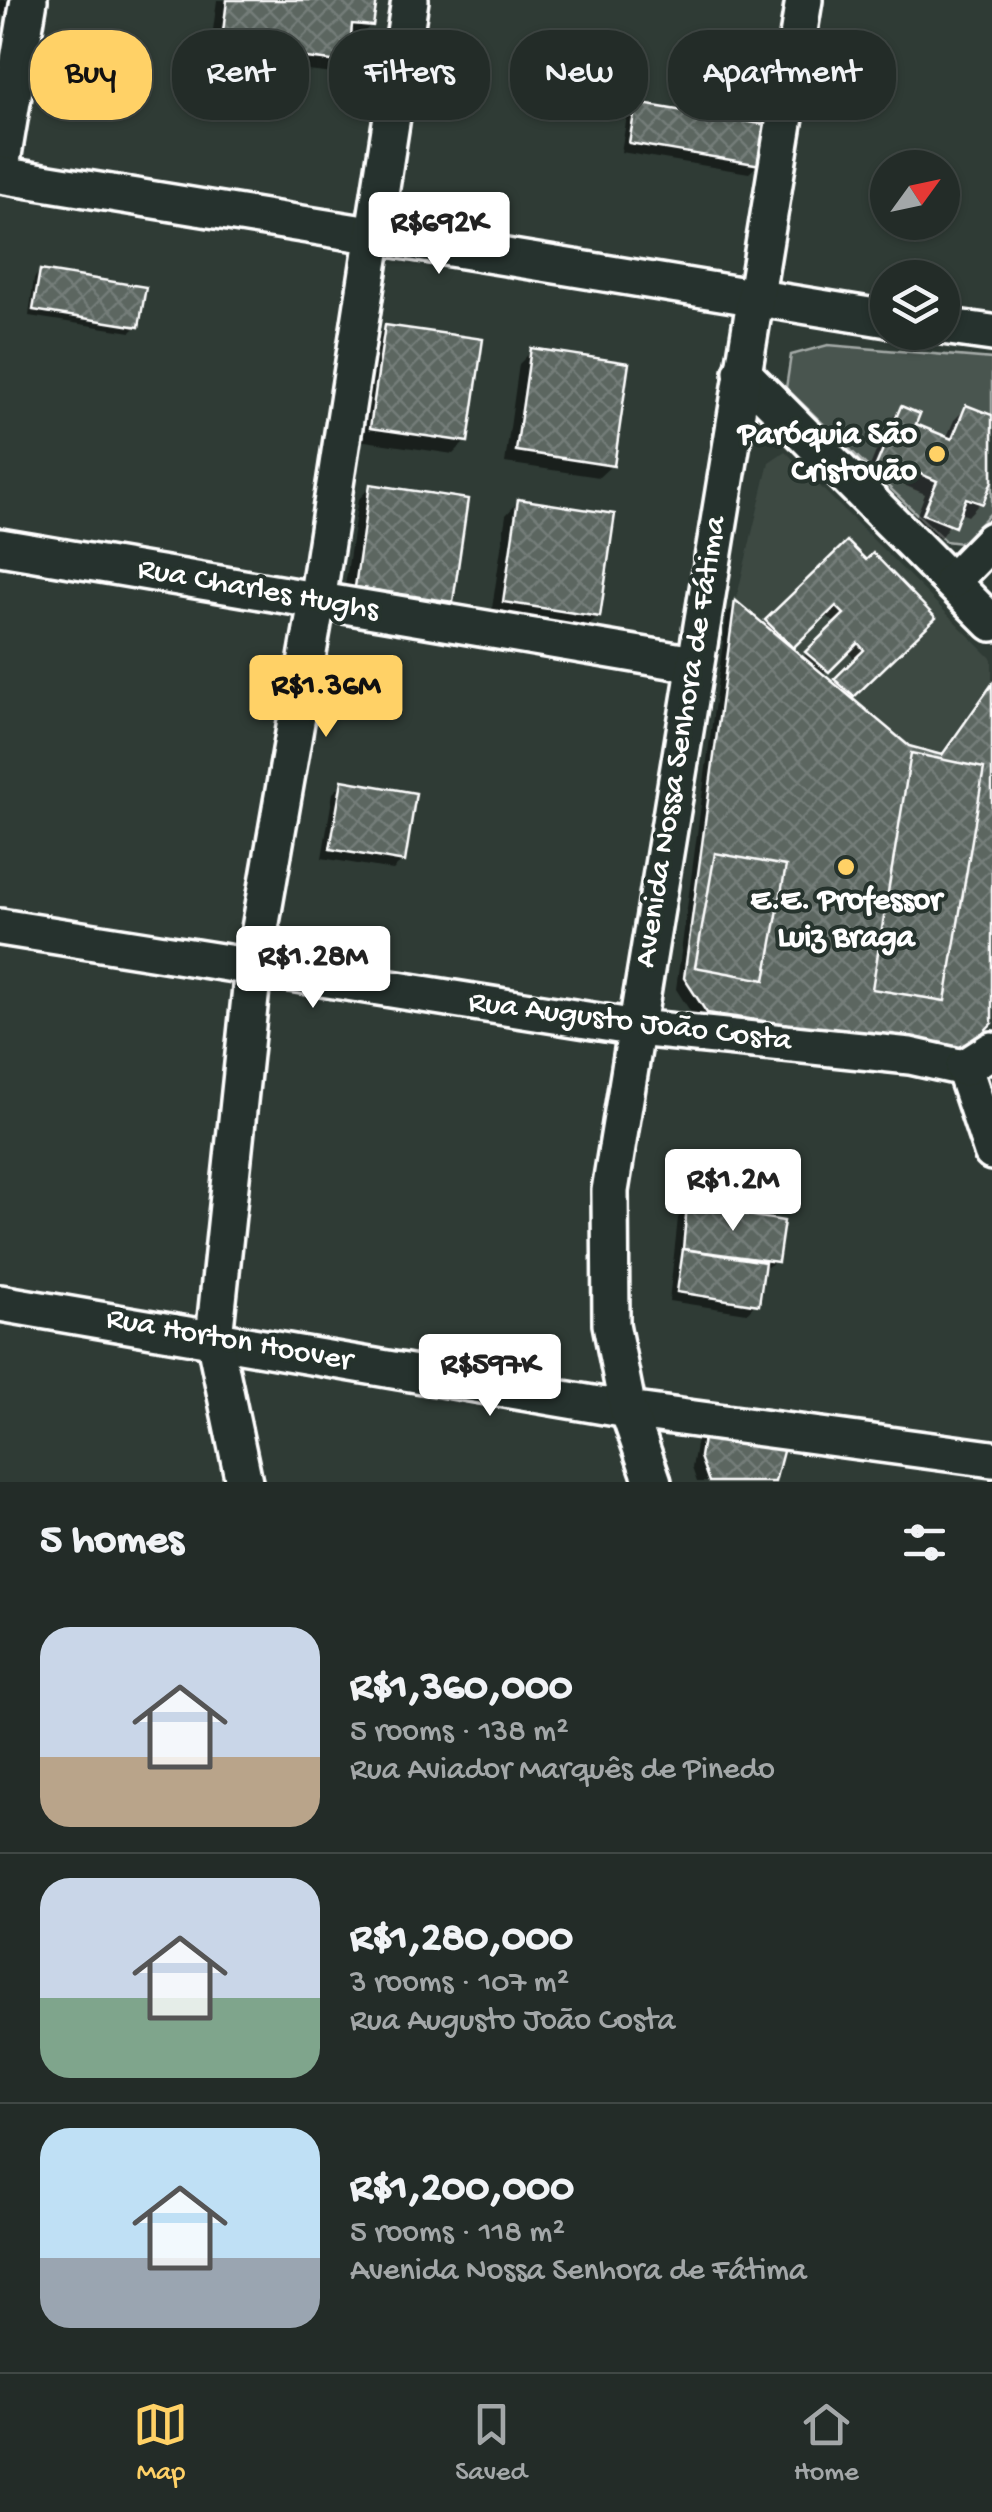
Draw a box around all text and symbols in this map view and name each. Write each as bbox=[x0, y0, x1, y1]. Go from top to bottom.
chip: Buy bbox=[30, 30, 152, 120]
chip: Rent bbox=[172, 30, 309, 120]
chip: Filters bbox=[329, 30, 490, 120]
chip: New bbox=[510, 30, 648, 120]
chip: Apartment bbox=[668, 30, 896, 120]
north arrow bbox=[870, 150, 960, 240]
map controls bbox=[870, 150, 960, 350]
pin: R$692K bbox=[358, 192, 520, 277]
text: R$692K bbox=[391, 205, 487, 243]
button: layers bbox=[870, 260, 960, 350]
place label: Paróquia São Cristovão bbox=[736, 417, 917, 492]
marker: Paróquia São Cristovão bbox=[926, 443, 948, 465]
street label: Avenida Nossa Senhora de Fátima bbox=[628, 512, 737, 970]
street label: Rua Charles Hughs bbox=[134, 551, 383, 631]
pin: R$1.36M bbox=[234, 655, 418, 740]
text: R$1.36M bbox=[271, 668, 381, 706]
marker: E.E. Professor Luiz Braga bbox=[835, 856, 857, 878]
place label: E.E. Professor Luiz Braga bbox=[751, 883, 945, 958]
pin: R$1.28M bbox=[221, 926, 405, 1011]
text: R$1.28M bbox=[258, 939, 368, 977]
street label: Rua Augusto João Costa bbox=[466, 984, 795, 1062]
pin: R$1.2M bbox=[652, 1149, 814, 1234]
text: R$1.2M bbox=[687, 1162, 779, 1200]
street label: Rua Horton Hoover bbox=[103, 1301, 358, 1382]
pin: R$597K bbox=[409, 1334, 571, 1419]
text: R$597K bbox=[441, 1347, 539, 1385]
icon: filters bbox=[897, 1515, 952, 1570]
text: 5 homes bbox=[40, 1518, 183, 1567]
text: R$1,360,000 bbox=[350, 1665, 573, 1714]
icon: home bbox=[120, 1667, 240, 1787]
text: 5 rooms · 138 m² bbox=[350, 1714, 569, 1752]
text: Rua Aviador Marquês de Pinedo bbox=[350, 1752, 775, 1790]
text: R$1,280,000 bbox=[350, 1916, 573, 1965]
icon: home bbox=[120, 1918, 240, 2038]
text: 3 rooms · 107 m² bbox=[350, 1965, 569, 2003]
text: Rua Augusto João Costa bbox=[350, 2003, 675, 2041]
text: R$1,200,000 bbox=[350, 2166, 574, 2215]
icon: home bbox=[120, 2168, 240, 2288]
text: 5 rooms · 118 m² bbox=[350, 2215, 565, 2253]
text: Avenida Nossa Senhora de Fátima bbox=[350, 2253, 807, 2291]
tab: Map bbox=[133, 2397, 188, 2490]
tab: Saved bbox=[455, 2397, 527, 2490]
tab: Home bbox=[794, 2397, 859, 2490]

